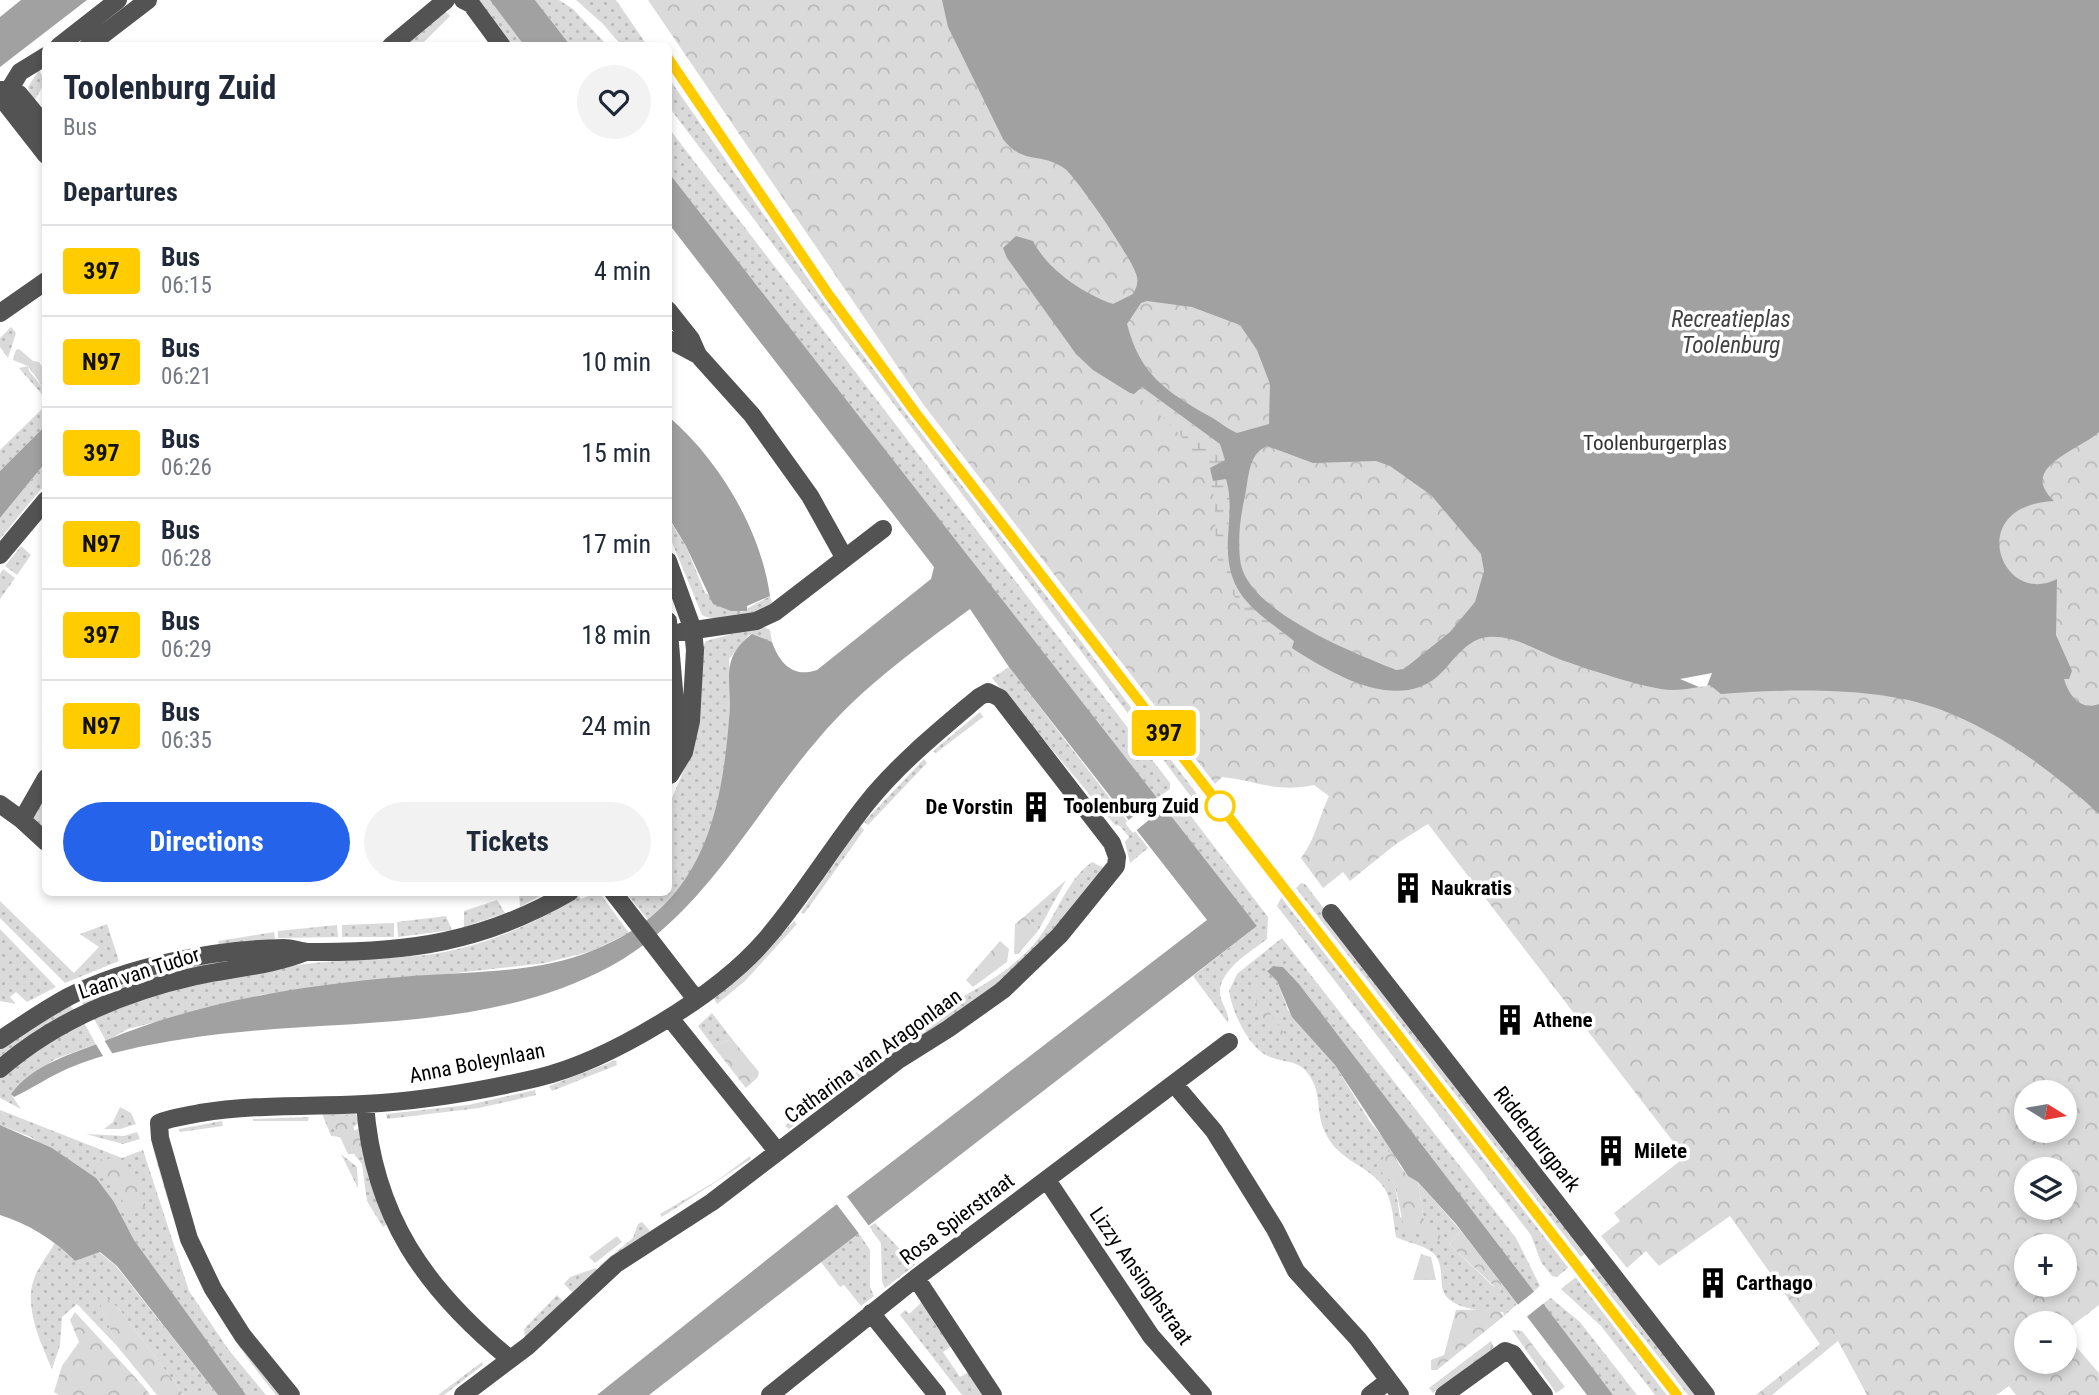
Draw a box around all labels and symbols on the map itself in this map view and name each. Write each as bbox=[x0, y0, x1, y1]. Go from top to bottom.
water label: Recreatieplas Toolenburg bbox=[1671, 306, 1791, 359]
park label: Toolenburgerplas bbox=[1583, 431, 1727, 455]
line badge: 397 bbox=[1124, 710, 1204, 756]
building icon: De Vorstin bbox=[1019, 790, 1053, 824]
marker: Toolenburg Zuid bbox=[1205, 791, 1235, 821]
place label: Toolenburg Zuid bbox=[1063, 794, 1199, 818]
place label: De Vorstin bbox=[926, 795, 1013, 819]
building icon: Naukratis bbox=[1391, 871, 1425, 905]
place label: Naukratis bbox=[1431, 876, 1512, 900]
street label: Laan van Tudor bbox=[75, 942, 203, 1004]
street label: Catharina van Aragonlaan bbox=[780, 984, 966, 1128]
building icon: Athene bbox=[1493, 1003, 1527, 1037]
place label: Athene bbox=[1533, 1008, 1593, 1032]
street label: Anna Boleynlaan bbox=[407, 1038, 547, 1088]
north arrow bbox=[2014, 1080, 2077, 1143]
street label: Ridderburgpark bbox=[1489, 1082, 1586, 1197]
building icon: Milete bbox=[1594, 1134, 1628, 1168]
place label: Milete bbox=[1634, 1139, 1687, 1163]
street label: Rosa Spierstraat bbox=[895, 1168, 1019, 1270]
street label: Lizzy Ansinghstraat bbox=[1085, 1203, 1197, 1349]
building icon: Carthago bbox=[1696, 1266, 1730, 1300]
place label: Carthago bbox=[1736, 1271, 1813, 1295]

